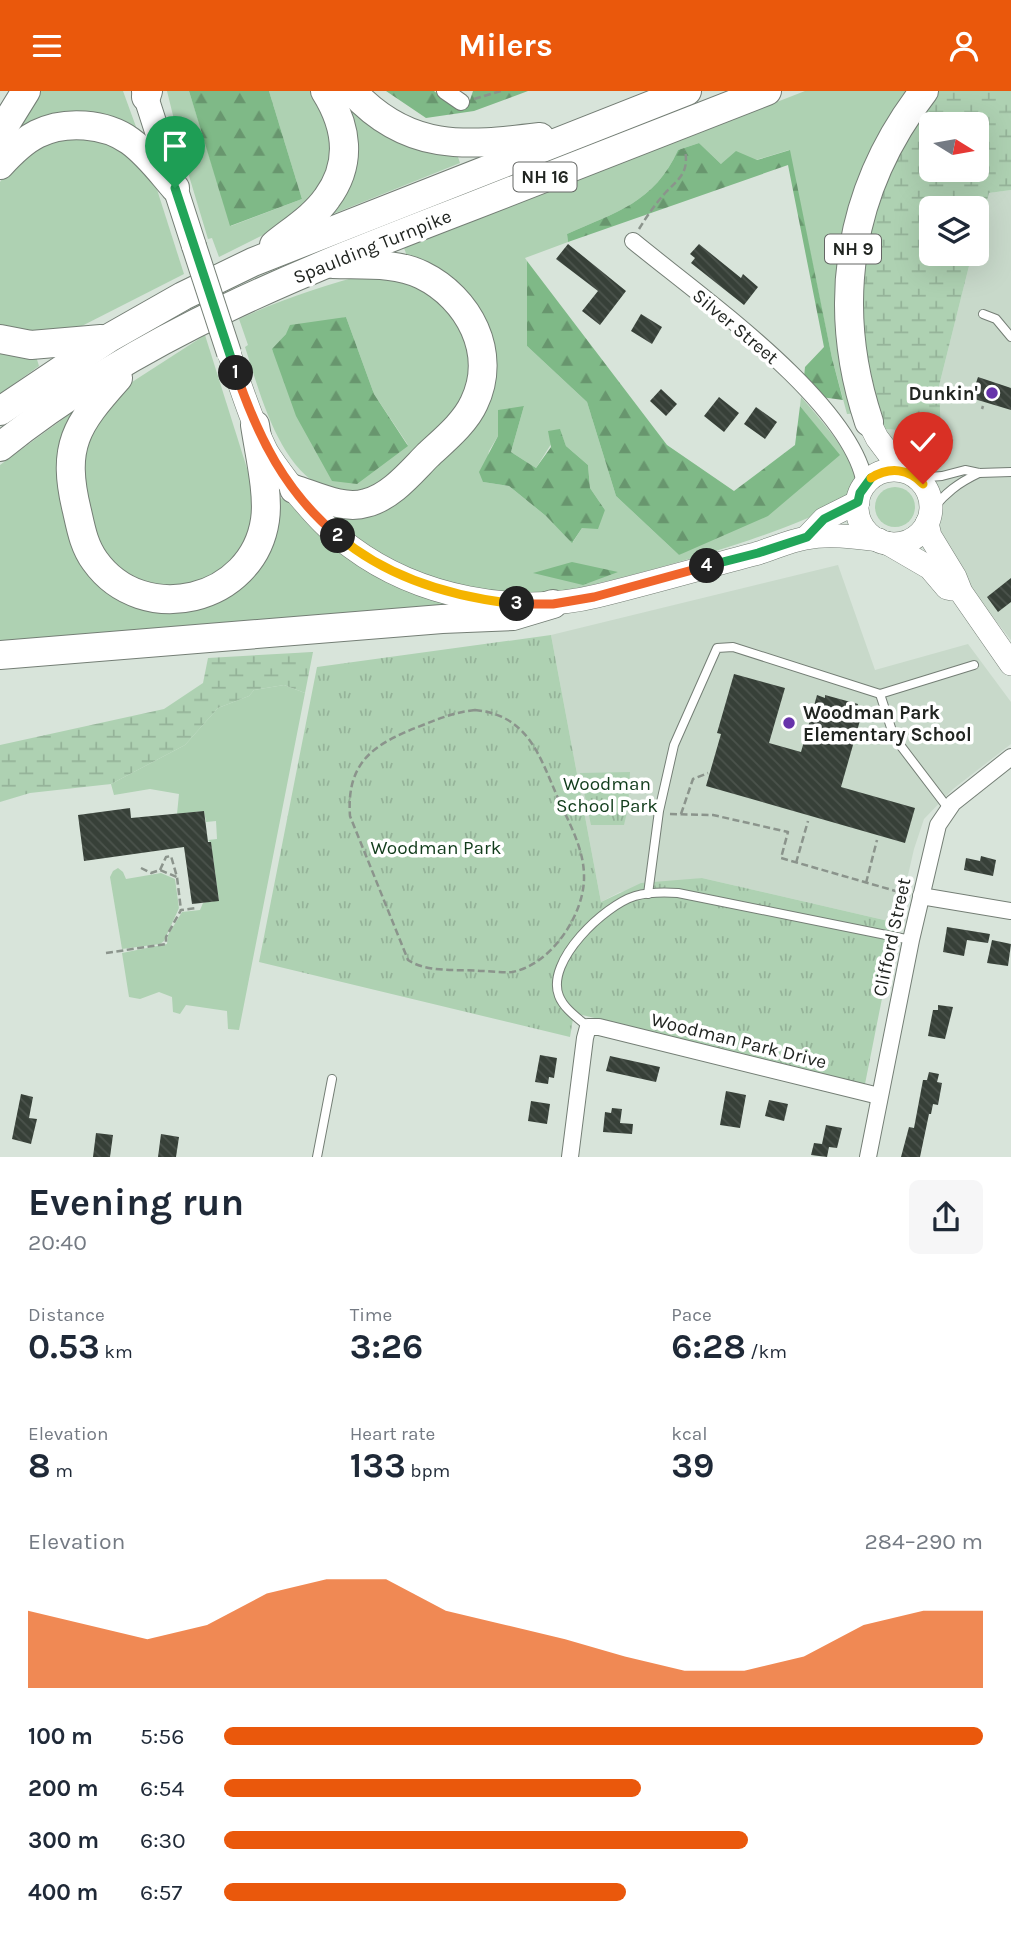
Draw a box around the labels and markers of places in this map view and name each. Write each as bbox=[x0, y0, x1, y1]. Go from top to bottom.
pin bbox=[145, 116, 205, 188]
pin: 1 bbox=[218, 355, 254, 391]
place label: Dunkin' bbox=[908, 383, 978, 405]
marker: Dunkin' bbox=[984, 385, 1000, 401]
pin bbox=[893, 412, 953, 484]
pin: 2 bbox=[320, 519, 356, 553]
pin: 4 bbox=[690, 549, 724, 583]
pin: 3 bbox=[500, 587, 534, 621]
place label: Woodman Park Elementary School bbox=[803, 702, 972, 746]
marker: Woodman Park Elementary School bbox=[781, 715, 797, 731]

